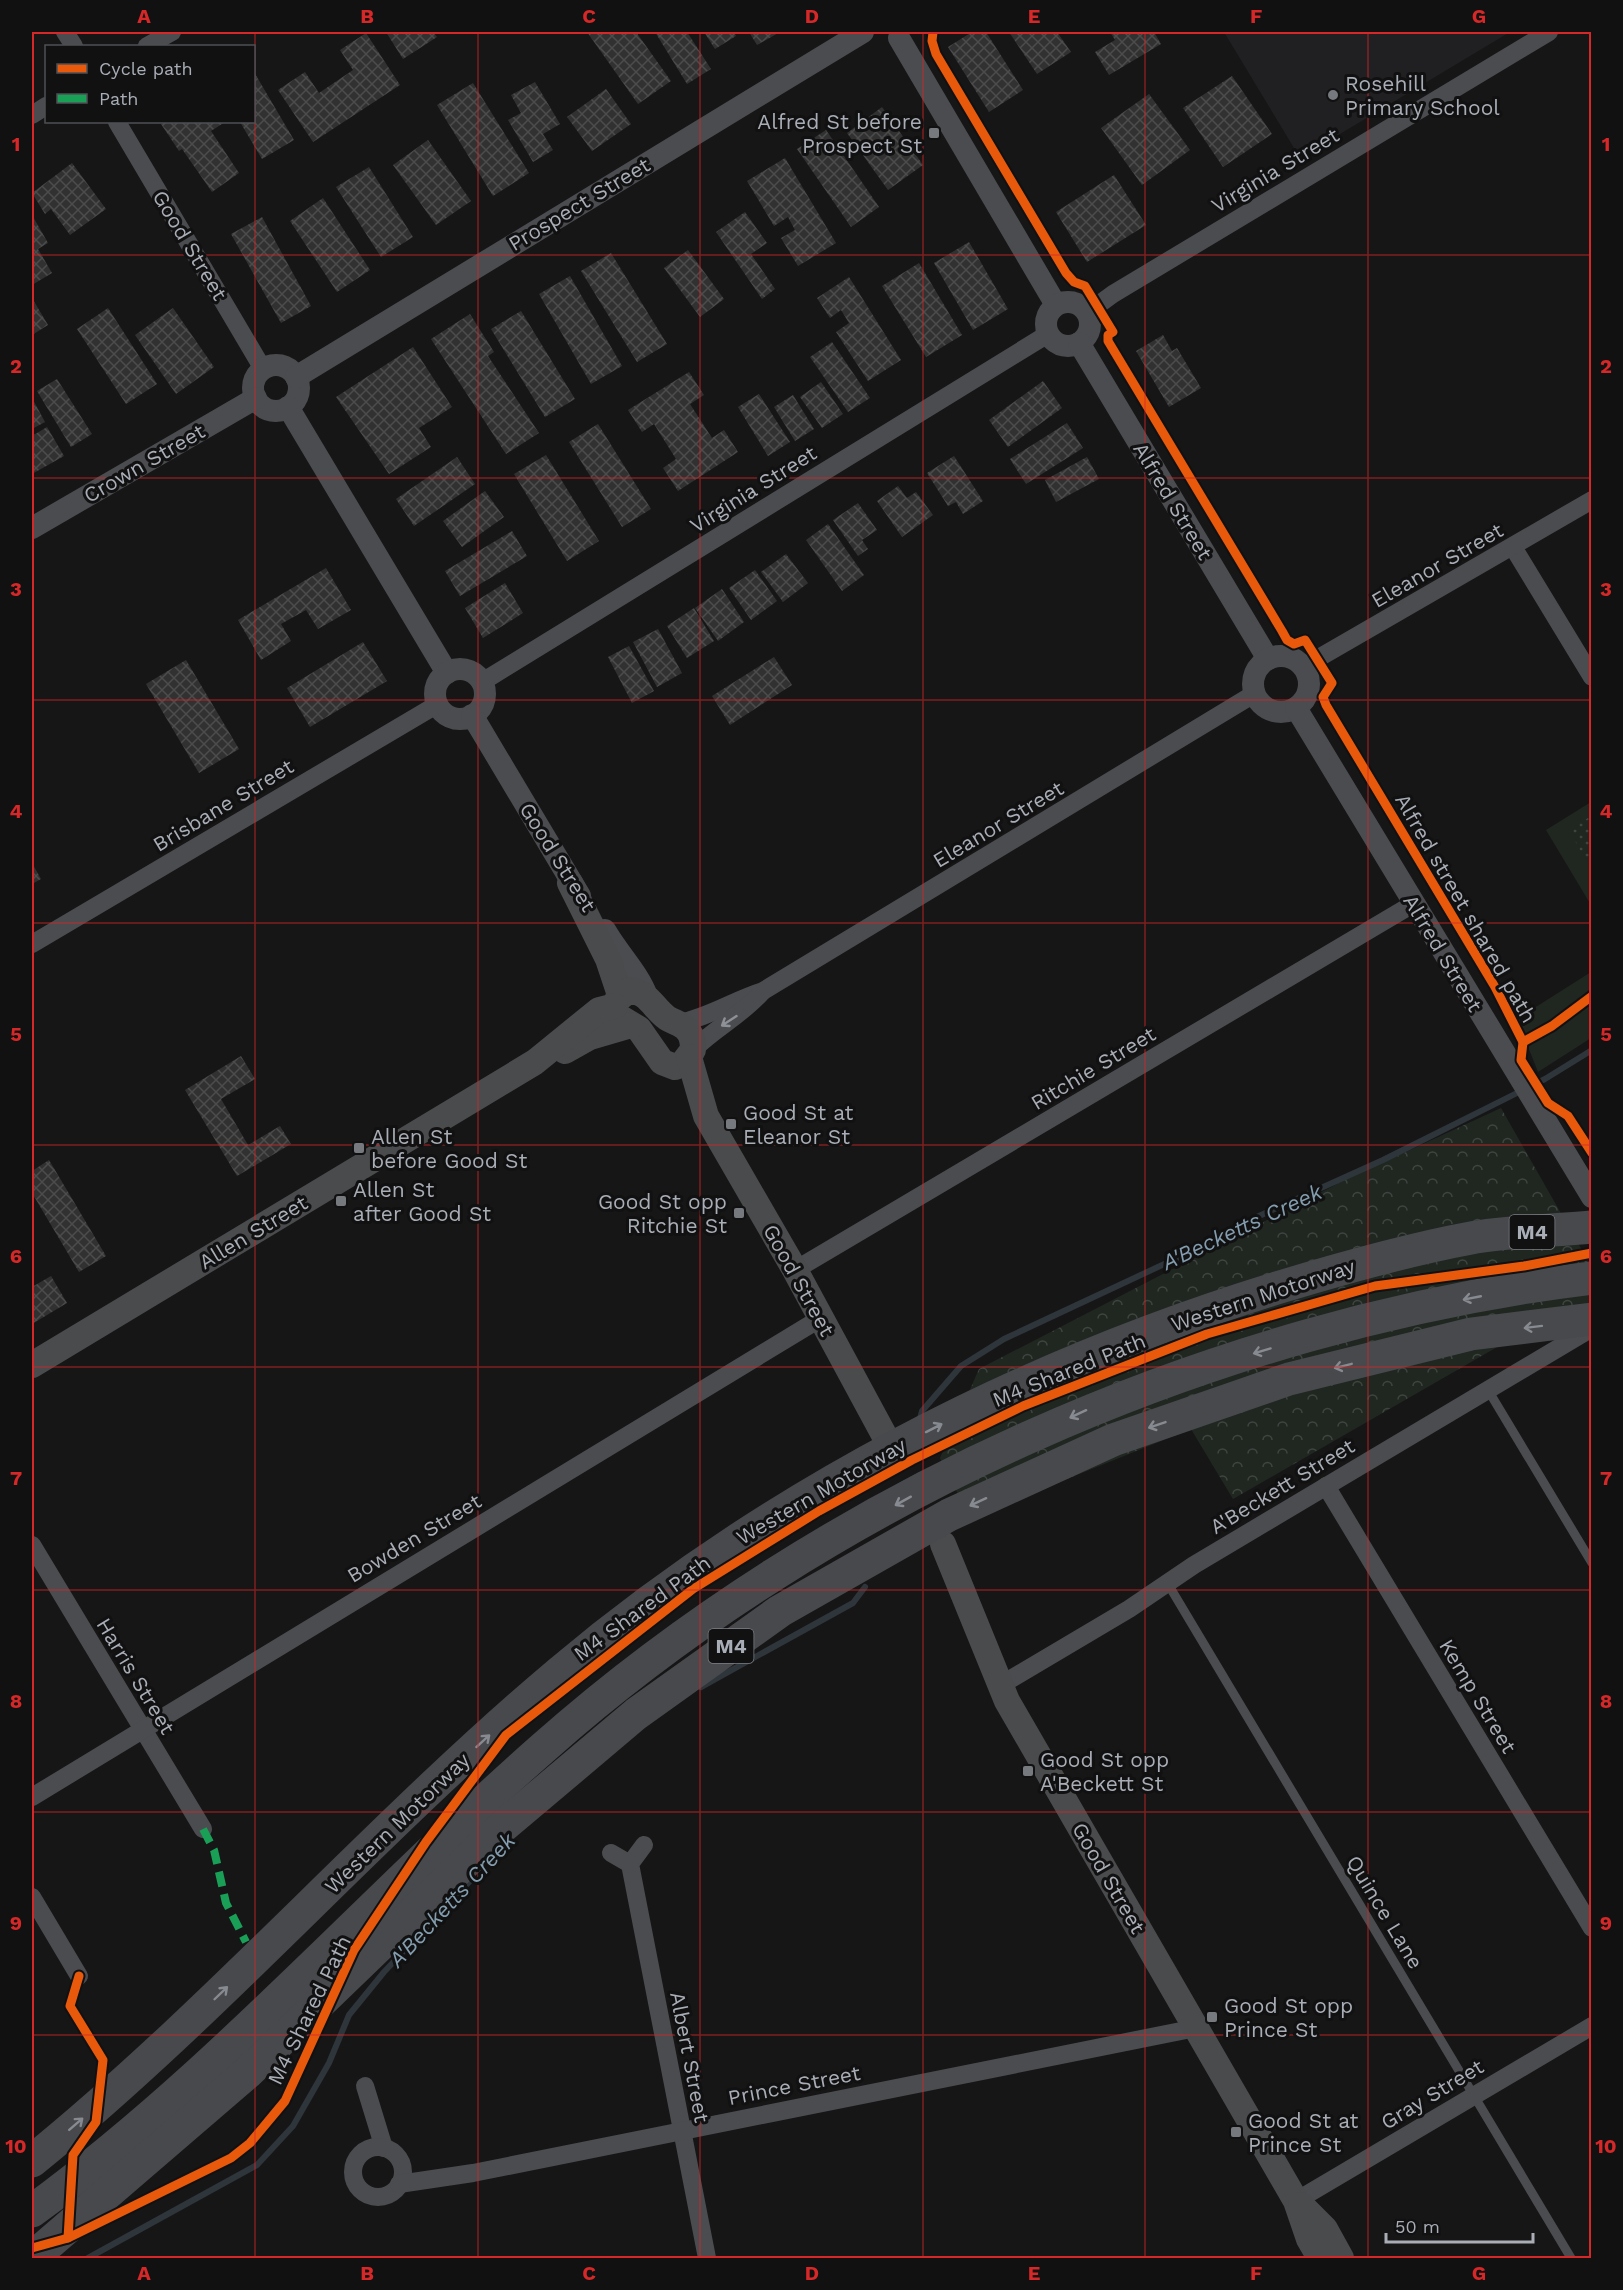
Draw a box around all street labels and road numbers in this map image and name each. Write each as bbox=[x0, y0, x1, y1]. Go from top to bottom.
street label: Virginia Street bbox=[1207, 122, 1343, 218]
street label: Prospect Street bbox=[504, 152, 655, 256]
street label: Good Street bbox=[147, 185, 233, 305]
street label: Crown Street bbox=[79, 418, 209, 508]
street label: Alfred Street bbox=[1128, 438, 1218, 564]
street label: Virginia Street bbox=[685, 440, 821, 538]
street label: Eleanor Street bbox=[1367, 517, 1507, 613]
street label: Brisbane Street bbox=[148, 753, 298, 857]
street label: Eleanor Street bbox=[928, 775, 1068, 873]
street label: Alfred street shared path bbox=[1390, 789, 1542, 1027]
street label: Good Street bbox=[515, 798, 602, 916]
street label: Alfred Street bbox=[1398, 890, 1488, 1016]
street label: Ritchie Street bbox=[1026, 1021, 1160, 1115]
street label: Allen Street bbox=[194, 1190, 312, 1274]
road number: M4 bbox=[1510, 1215, 1555, 1249]
street label: Good Street bbox=[758, 1220, 840, 1340]
street label: Western Motorway bbox=[1168, 1253, 1358, 1337]
street label: M4 Shared Path bbox=[989, 1328, 1149, 1412]
street label: Western Motorway bbox=[732, 1432, 910, 1550]
street label: A'Beckett Street bbox=[1205, 1433, 1359, 1539]
street label: Bowden Street bbox=[342, 1488, 486, 1588]
street label: M4 Shared Path bbox=[569, 1550, 715, 1666]
street label: Harris Street bbox=[91, 1613, 181, 1739]
road number: M4 bbox=[708, 1629, 754, 1663]
street label: Kemp Street bbox=[1434, 1634, 1522, 1758]
street label: Western Motorway bbox=[319, 1747, 475, 1899]
street label: Good Street bbox=[1067, 1818, 1151, 1938]
street label: Quince Lane bbox=[1341, 1851, 1429, 1973]
street label: M4 Shared Path bbox=[262, 1931, 356, 2089]
street label: Albert Street bbox=[665, 1989, 715, 2125]
street label: Gray Street bbox=[1376, 2053, 1488, 2134]
street label: Prince Street bbox=[726, 2060, 862, 2110]

